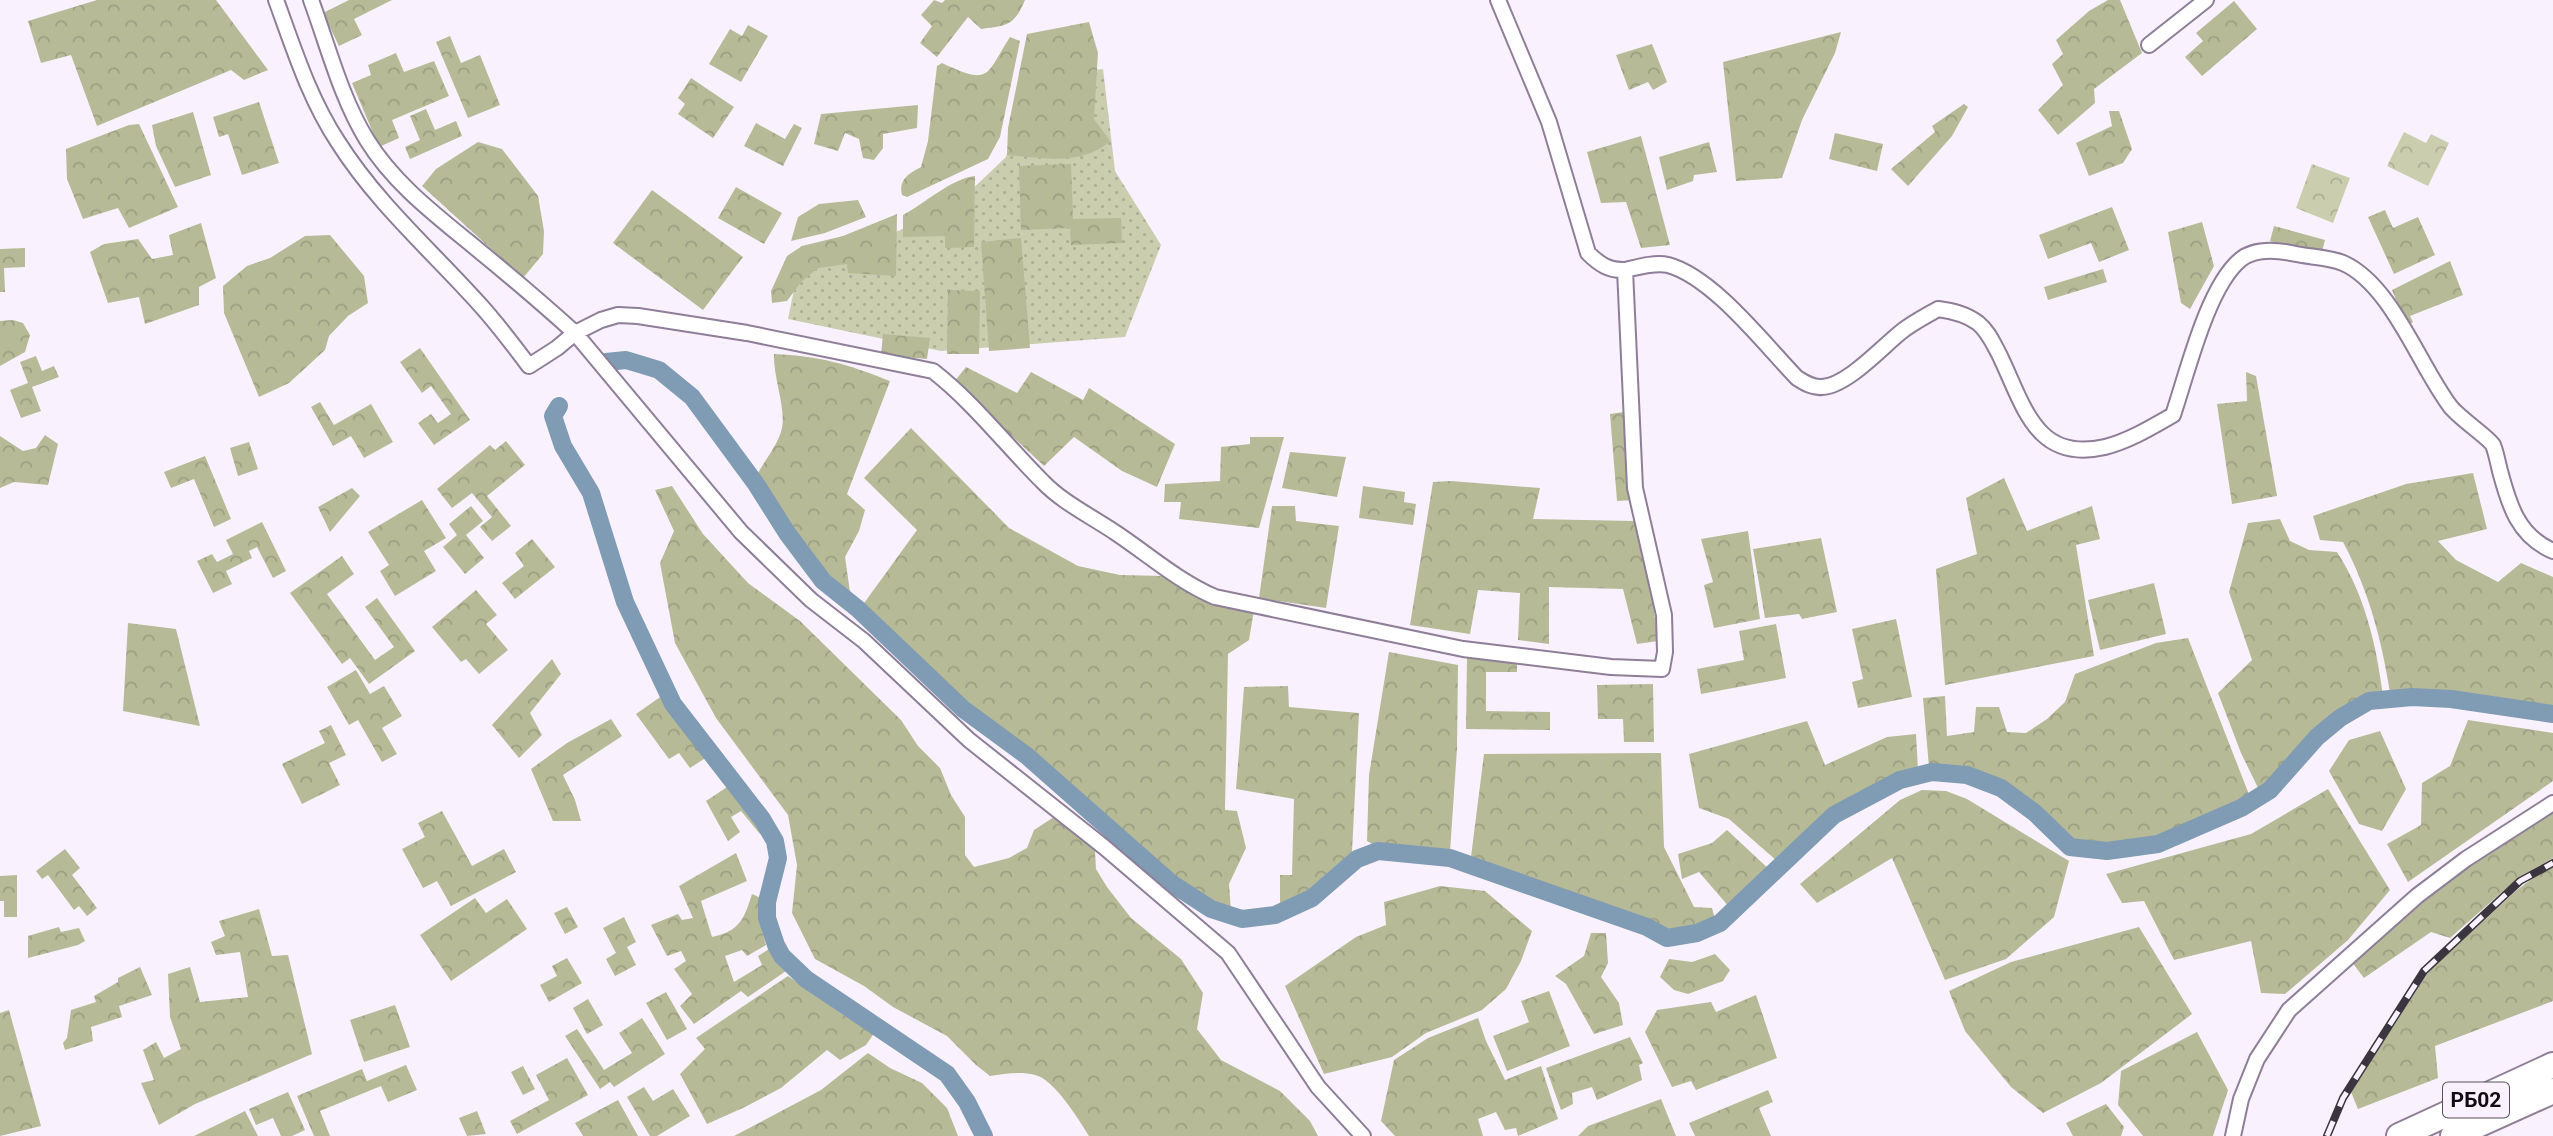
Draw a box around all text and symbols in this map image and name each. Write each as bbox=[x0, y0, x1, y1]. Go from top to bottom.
road number: РБ02 bbox=[2443, 1082, 2509, 1118]

